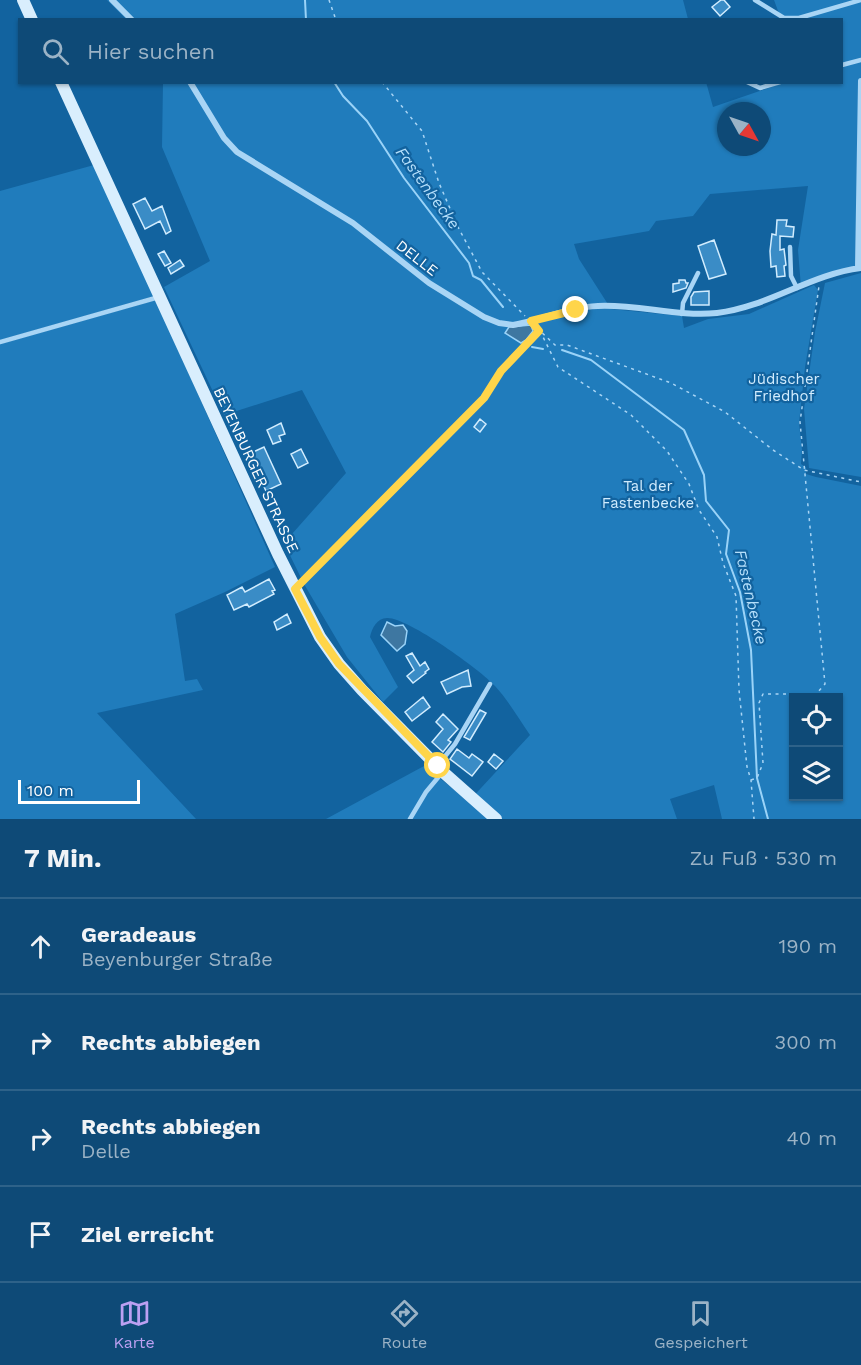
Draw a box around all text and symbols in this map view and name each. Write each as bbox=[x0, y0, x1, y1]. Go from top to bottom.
search box bbox=[18, 18, 843, 84]
icon: search bbox=[39, 35, 72, 68]
text: Hier suchen bbox=[87, 39, 215, 64]
north arrow bbox=[717, 102, 771, 156]
water label: Fastenbecke bbox=[392, 143, 464, 233]
street label: DELLE bbox=[393, 236, 441, 280]
route end bbox=[562, 296, 588, 322]
park label: Jüdischer Friedhof bbox=[748, 370, 820, 405]
street label: BEYENBURGER STRASSE bbox=[210, 384, 302, 556]
park label: Tal der Fastenbecke bbox=[602, 477, 694, 512]
water label: Fastenbecke bbox=[731, 548, 771, 646]
map controls bbox=[789, 693, 843, 801]
button: locate bbox=[789, 693, 843, 747]
button: layers bbox=[789, 747, 843, 801]
route start bbox=[424, 752, 450, 778]
scale bar bbox=[18, 777, 140, 804]
text: 100 m bbox=[27, 781, 74, 800]
text: 7 Min. bbox=[24, 843, 102, 873]
text: Zu Fuß · 530 m bbox=[690, 846, 837, 870]
text: Geradeaus bbox=[81, 922, 196, 947]
icon: ahead bbox=[24, 930, 57, 963]
text: 190 m bbox=[779, 934, 837, 958]
text: Beyenburger Straße bbox=[81, 947, 273, 971]
icon: right bbox=[24, 1026, 57, 1059]
text: Rechts abbiegen bbox=[81, 1030, 261, 1055]
text: 300 m bbox=[775, 1030, 837, 1054]
text: Rechts abbiegen bbox=[81, 1114, 261, 1139]
icon: right bbox=[24, 1122, 57, 1155]
text: 40 m bbox=[786, 1126, 837, 1150]
text: Delle bbox=[81, 1139, 131, 1163]
icon: arrive bbox=[24, 1218, 57, 1251]
text: Ziel erreicht bbox=[81, 1222, 214, 1247]
tab: Karte bbox=[113, 1297, 155, 1352]
tab: Route bbox=[381, 1297, 427, 1352]
tab: Gespeichert bbox=[654, 1297, 748, 1352]

